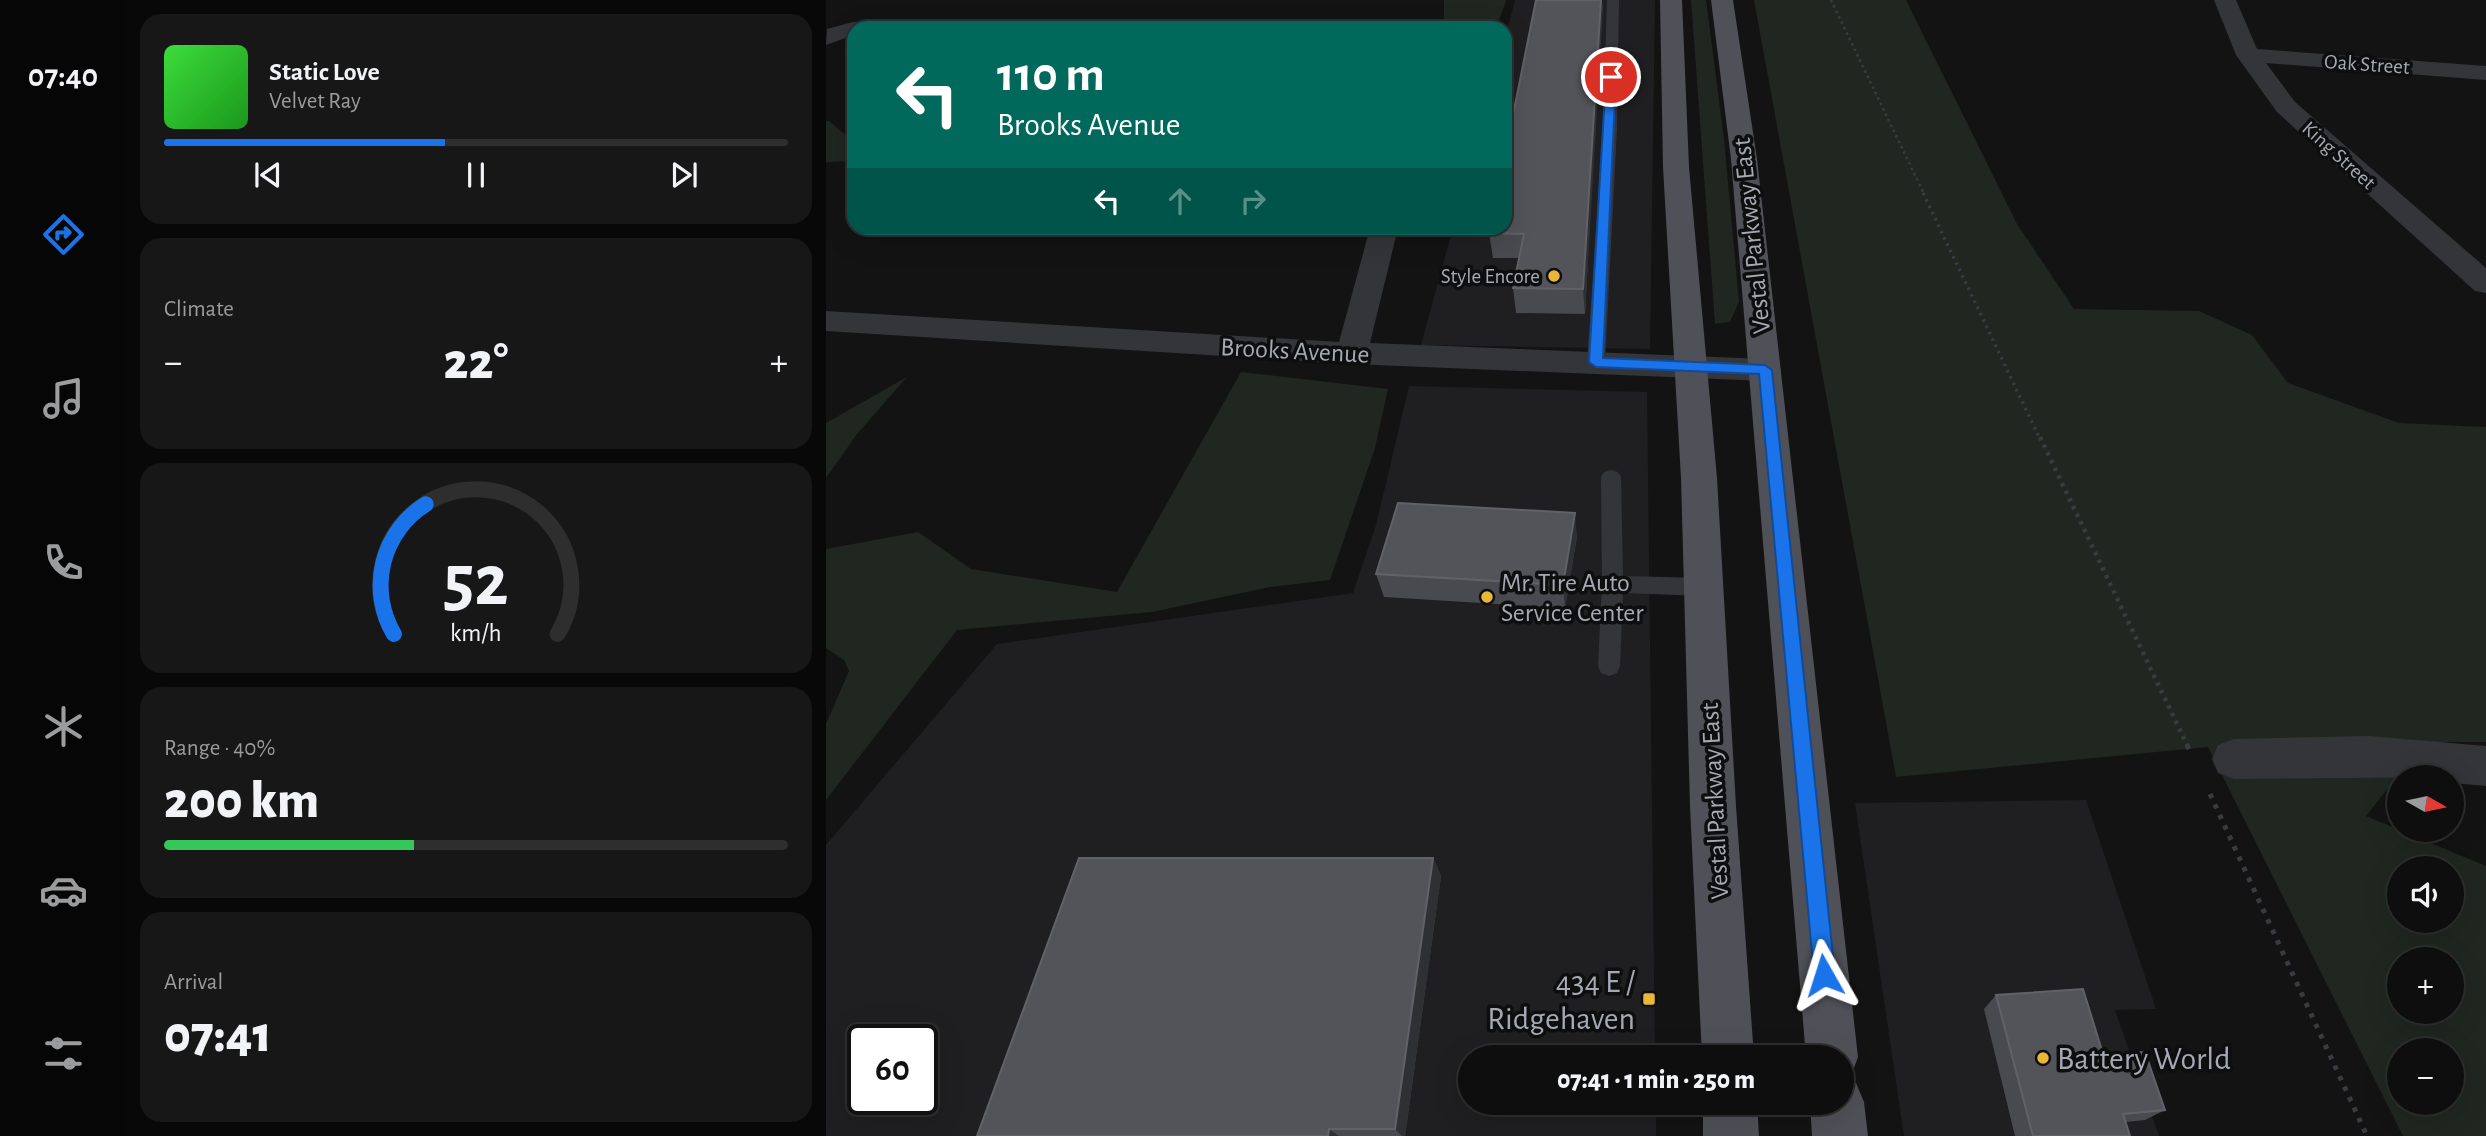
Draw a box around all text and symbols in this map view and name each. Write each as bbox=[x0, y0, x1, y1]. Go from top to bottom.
pin bbox=[1581, 47, 1641, 107]
icon: left bbox=[882, 49, 973, 140]
text: 110 m bbox=[997, 51, 1105, 100]
street label: Oak Street bbox=[2324, 51, 2411, 78]
icon: arrive bbox=[1592, 58, 1630, 96]
text: Static Love bbox=[269, 59, 380, 85]
text: 07:40 bbox=[28, 60, 98, 92]
text: Velvet Ray bbox=[269, 90, 361, 113]
text: Brooks Avenue bbox=[997, 109, 1181, 141]
street label: King Street bbox=[2298, 117, 2380, 194]
street label: Vestal Parkway East bbox=[1729, 137, 1775, 335]
icon: previous bbox=[249, 156, 287, 194]
icon: pause bbox=[457, 156, 495, 194]
icon: next bbox=[665, 156, 703, 194]
icon: left bbox=[1088, 182, 1126, 220]
icon: ahead bbox=[1161, 182, 1199, 220]
icon: right bbox=[1234, 182, 1272, 220]
icon: directions bbox=[39, 210, 88, 259]
place label: Style Encore bbox=[1441, 266, 1540, 287]
marker: Style Encore bbox=[1546, 268, 1562, 284]
text: Climate bbox=[164, 298, 234, 321]
street label: Brooks Avenue bbox=[1220, 334, 1370, 368]
text: 22° bbox=[443, 336, 509, 388]
text: − bbox=[164, 344, 182, 382]
text: + bbox=[770, 344, 788, 382]
icon: music bbox=[39, 374, 88, 423]
icon: phone bbox=[39, 538, 88, 587]
text: 52 bbox=[443, 546, 509, 619]
place label: Mr. Tire Auto Service Center bbox=[1501, 570, 1644, 626]
marker: Mr. Tire Auto Service Center bbox=[1479, 589, 1495, 605]
text: km/h bbox=[450, 621, 502, 646]
icon: climate bbox=[39, 702, 88, 751]
street label: Vestal Parkway East bbox=[1697, 702, 1733, 900]
text: Range · 40% bbox=[164, 737, 275, 760]
north arrow bbox=[2387, 765, 2464, 842]
map controls bbox=[2387, 765, 2464, 1115]
text: 200 km bbox=[164, 775, 319, 827]
button: sound bbox=[2387, 856, 2464, 933]
icon: car bbox=[39, 866, 88, 915]
position arrow bbox=[1787, 938, 1861, 1012]
button: + bbox=[2387, 947, 2464, 1024]
place label: 434 E / Ridgehaven bbox=[1487, 966, 1636, 1035]
text: Arrival bbox=[164, 971, 223, 994]
marker: 434 E / Ridgehaven bbox=[1641, 991, 1657, 1007]
text: 07:41 bbox=[164, 1009, 272, 1061]
speed limit sign: 60 bbox=[847, 1024, 938, 1115]
icon: filters bbox=[39, 1029, 88, 1078]
button: − bbox=[2387, 1038, 2464, 1115]
place label: Battery World bbox=[2057, 1043, 2231, 1075]
marker: Battery World bbox=[2035, 1050, 2051, 1066]
text: 07:41 · 1 min · 250 m bbox=[1557, 1067, 1755, 1093]

